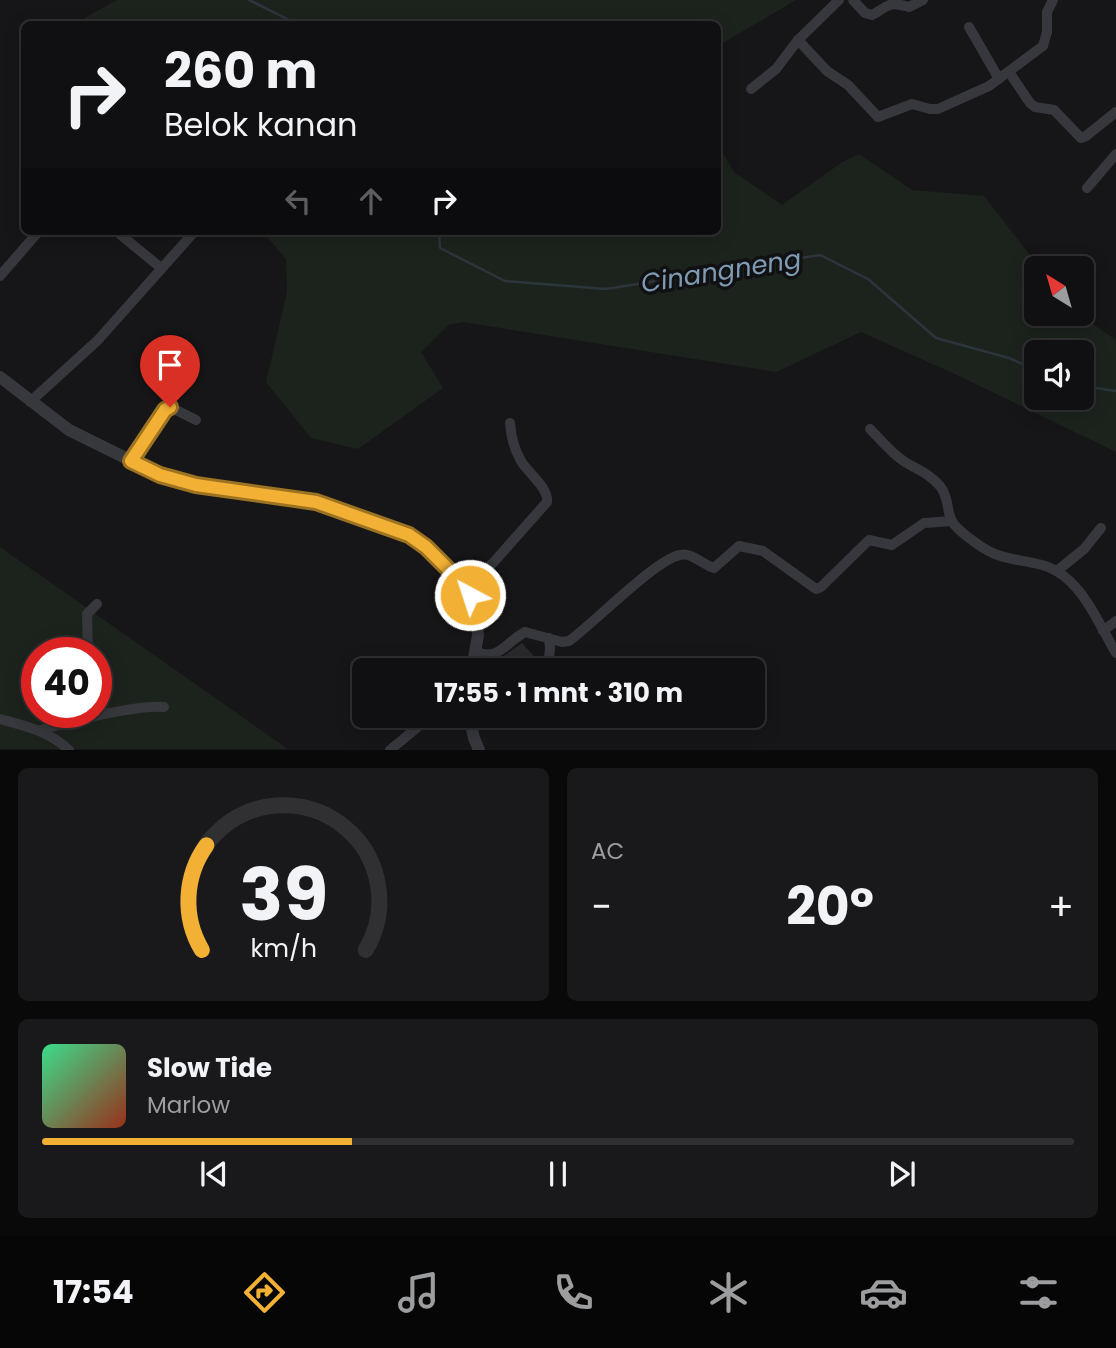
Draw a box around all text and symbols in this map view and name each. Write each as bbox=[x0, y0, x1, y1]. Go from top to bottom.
text: 260 m bbox=[164, 37, 317, 105]
icon: right bbox=[49, 49, 140, 140]
text: Belok kanan bbox=[164, 102, 358, 147]
icon: left bbox=[279, 182, 317, 220]
icon: ahead bbox=[352, 182, 390, 220]
icon: right bbox=[425, 182, 463, 220]
water label: Cinangneng bbox=[638, 241, 804, 301]
north arrow bbox=[1024, 256, 1094, 326]
map controls bbox=[1024, 256, 1094, 410]
pin bbox=[140, 335, 200, 407]
button: sound bbox=[1024, 340, 1094, 410]
icon: arrive bbox=[151, 346, 189, 384]
position arrow bbox=[433, 558, 507, 632]
speed limit sign: 40 bbox=[21, 637, 112, 728]
text: 17:55 · 1 mnt · 310 m bbox=[434, 675, 683, 711]
text: AC bbox=[591, 835, 624, 867]
text: 39 bbox=[239, 845, 328, 946]
text: 20° bbox=[786, 870, 874, 943]
text: − bbox=[591, 880, 612, 933]
text: + bbox=[1048, 880, 1074, 933]
text: km/h bbox=[250, 931, 317, 966]
text: Slow Tide bbox=[147, 1050, 272, 1086]
text: Marlow bbox=[147, 1089, 230, 1121]
icon: previous bbox=[195, 1155, 233, 1193]
icon: pause bbox=[539, 1155, 577, 1193]
icon: next bbox=[883, 1155, 921, 1193]
icon: directions bbox=[240, 1268, 289, 1317]
icon: music bbox=[394, 1268, 443, 1317]
icon: phone bbox=[549, 1268, 598, 1317]
icon: climate bbox=[704, 1268, 753, 1317]
icon: car bbox=[859, 1268, 908, 1317]
icon: filters bbox=[1014, 1268, 1063, 1317]
text: 17:54 bbox=[53, 1269, 134, 1314]

